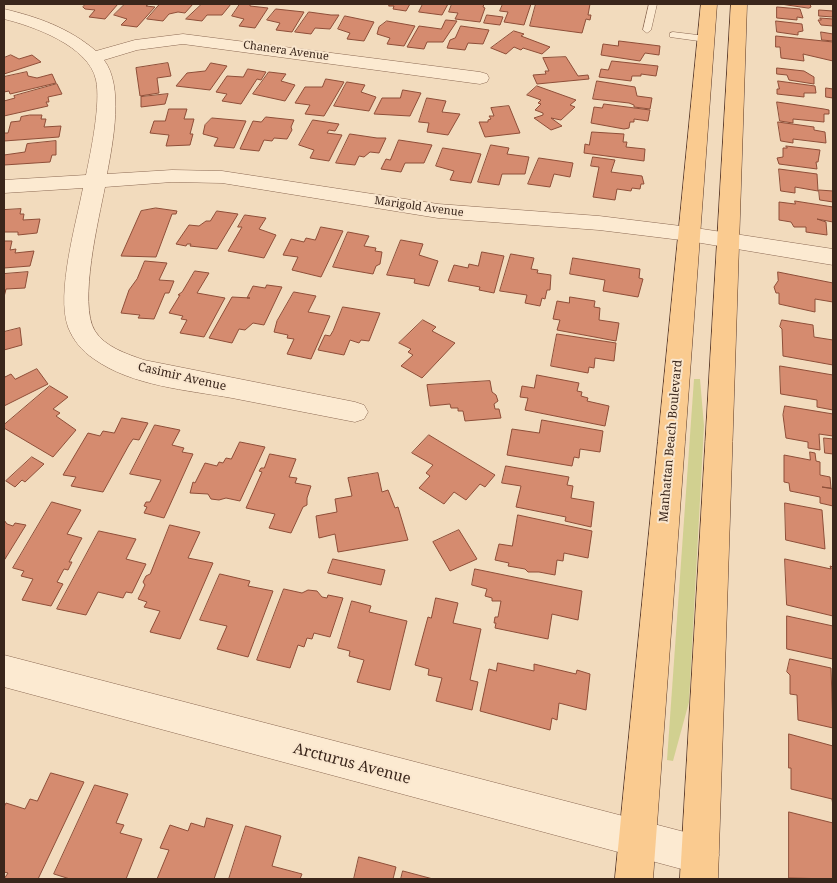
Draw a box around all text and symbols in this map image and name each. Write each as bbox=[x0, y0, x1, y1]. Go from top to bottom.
street label: Chanera Avenue bbox=[242, 38, 330, 64]
street label: Marigold Avenue bbox=[374, 194, 464, 220]
street label: Manhattan Beach Boulevard bbox=[657, 359, 685, 523]
street label: Casimir Avenue bbox=[136, 360, 228, 394]
street label: Arcturus Avenue bbox=[291, 740, 413, 788]

